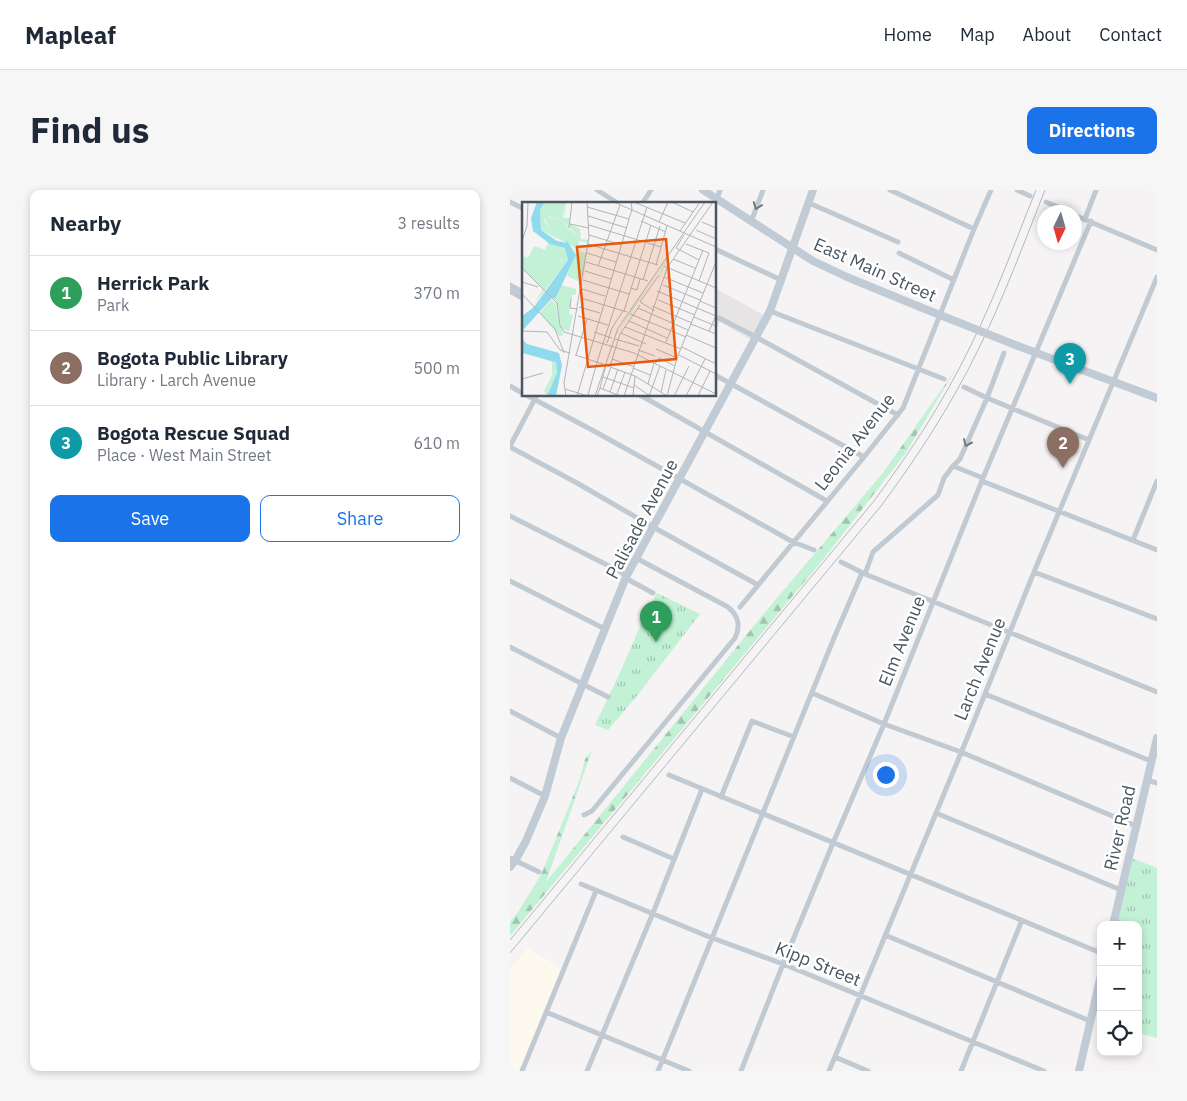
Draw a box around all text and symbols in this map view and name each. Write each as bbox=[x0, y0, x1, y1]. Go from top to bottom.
text: Mapleaf bbox=[25, 19, 116, 51]
text: Home bbox=[884, 23, 932, 46]
text: Map bbox=[960, 23, 995, 46]
text: About bbox=[1023, 23, 1071, 46]
text: Contact bbox=[1099, 23, 1162, 46]
text: Find us bbox=[30, 107, 149, 153]
button: Directions bbox=[1027, 107, 1157, 154]
one-way arrow bbox=[753, 201, 763, 210]
inset map bbox=[522, 202, 716, 396]
north arrow bbox=[1037, 205, 1082, 250]
text: Nearby bbox=[50, 209, 121, 237]
text: 3 results bbox=[397, 213, 460, 233]
street label: East Main Street bbox=[810, 232, 940, 307]
text: Herrick Park bbox=[97, 271, 209, 295]
text: 1 bbox=[61, 283, 71, 303]
text: 370 m bbox=[413, 283, 460, 303]
text: Park bbox=[97, 295, 129, 315]
pin: 3 bbox=[1054, 343, 1086, 384]
text: Bogota Public Library bbox=[97, 346, 288, 370]
text: 2 bbox=[61, 358, 71, 378]
text: 500 m bbox=[413, 358, 460, 378]
text: Library · Larch Avenue bbox=[97, 370, 256, 390]
street label: Leonia Avenue bbox=[809, 388, 900, 495]
text: Bogota Rescue Squad bbox=[97, 421, 290, 445]
pin: 2 bbox=[1047, 427, 1079, 468]
text: 3 bbox=[61, 433, 71, 453]
text: 610 m bbox=[413, 433, 460, 453]
one-way arrow bbox=[963, 438, 974, 447]
text: Place · West Main Street bbox=[97, 445, 271, 465]
street label: Palisade Avenue bbox=[600, 455, 683, 583]
button: Save bbox=[50, 495, 250, 542]
button: Share bbox=[260, 495, 460, 542]
street label: Elm Avenue bbox=[873, 592, 930, 689]
pin: 1 bbox=[640, 601, 672, 642]
street label: Larch Avenue bbox=[949, 614, 1011, 724]
your location bbox=[873, 762, 899, 788]
street label: River Road bbox=[1099, 783, 1140, 873]
map controls bbox=[1097, 921, 1142, 1056]
button: + bbox=[1097, 921, 1142, 966]
street label: Kipp Street bbox=[772, 936, 864, 991]
button: − bbox=[1097, 966, 1142, 1011]
button: locate bbox=[1097, 1011, 1142, 1056]

